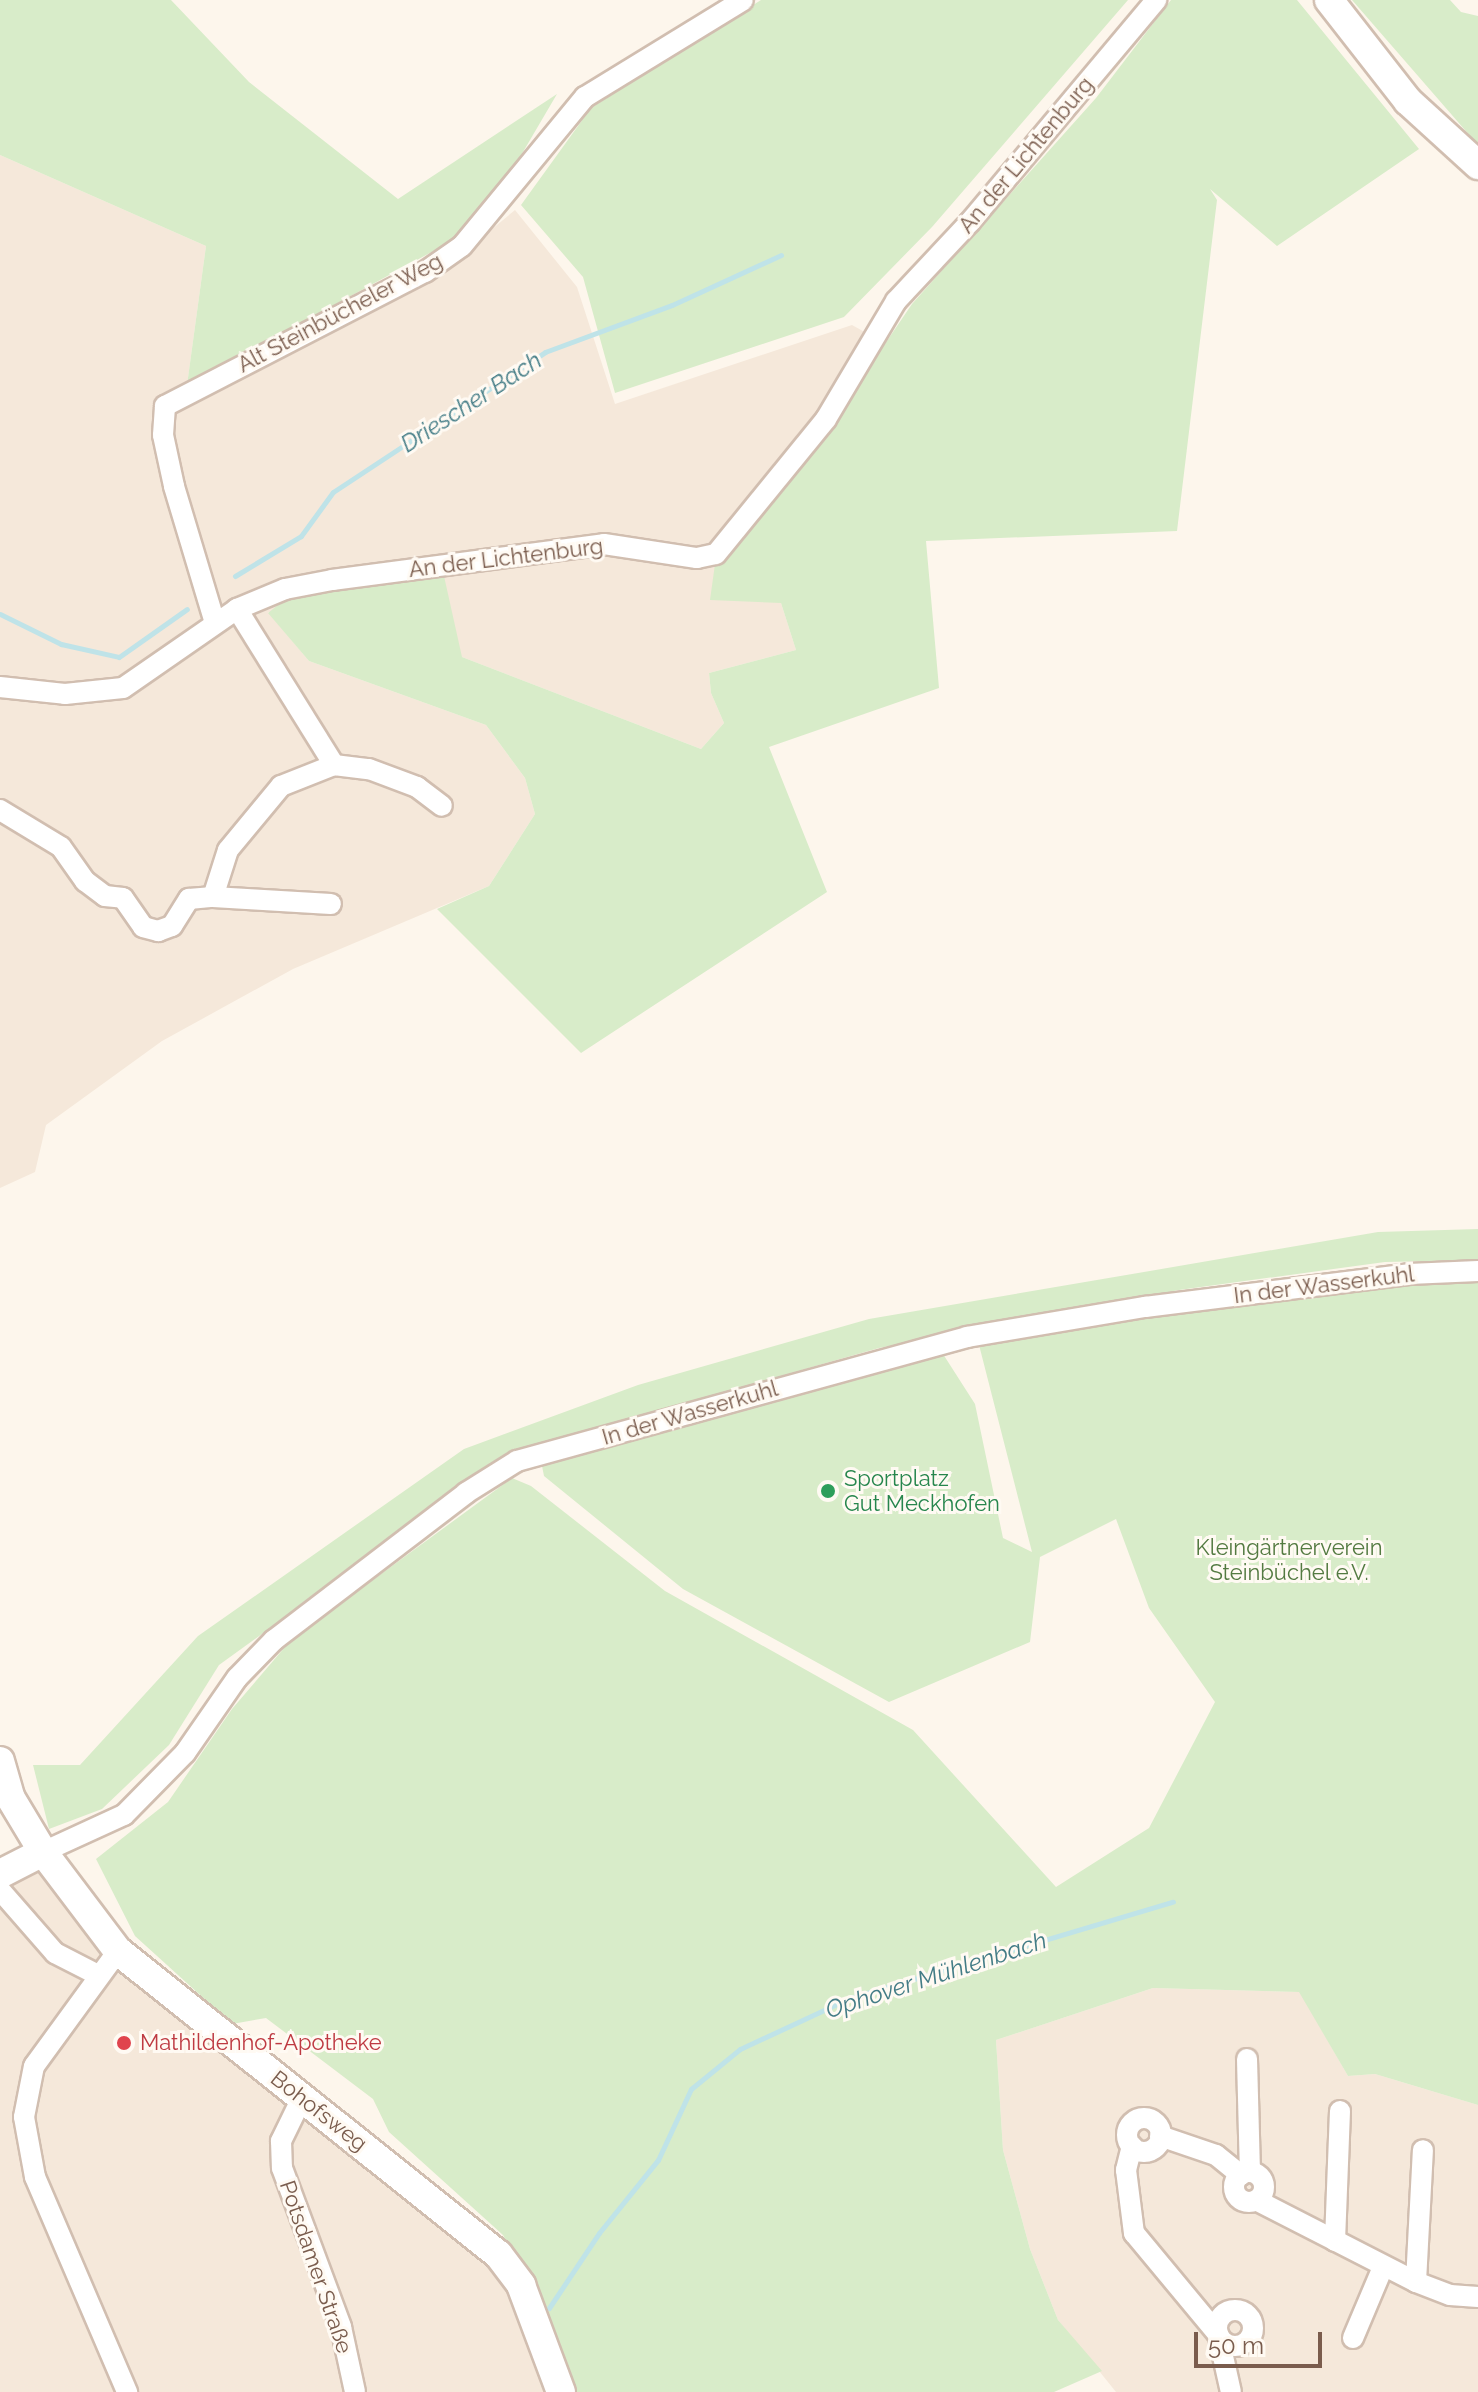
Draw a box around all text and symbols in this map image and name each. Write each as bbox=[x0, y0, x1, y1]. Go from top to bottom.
street label: An der Lichtenburg bbox=[953, 71, 1099, 239]
street label: Alt Steinbücheler Weg bbox=[233, 247, 447, 379]
water label: Driescher Bach bbox=[395, 346, 547, 458]
street label: An der Lichtenburg bbox=[407, 533, 605, 583]
street label: In der Wasserkuhl bbox=[1232, 1261, 1416, 1309]
street label: In der Wasserkuhl bbox=[598, 1375, 782, 1451]
place label: Sportplatz Gut Meckhofen bbox=[844, 1465, 1000, 1516]
marker: Sportplatz Gut Meckhofen bbox=[819, 1482, 837, 1500]
park label: Kleingärtnerverein Steinbüchel e.V. bbox=[1196, 1534, 1382, 1586]
water label: Ophover Mühlenbach bbox=[822, 1926, 1050, 2024]
place label: Mathildenhof-Apotheke bbox=[140, 2030, 382, 2056]
marker: Mathildenhof-Apotheke bbox=[115, 2034, 133, 2052]
street label: Bohofsweg bbox=[266, 2065, 372, 2157]
street label: Potsdamer Straße bbox=[274, 2177, 358, 2357]
scale bar bbox=[1198, 2316, 1326, 2366]
text: 50 m bbox=[1208, 2331, 1264, 2360]

